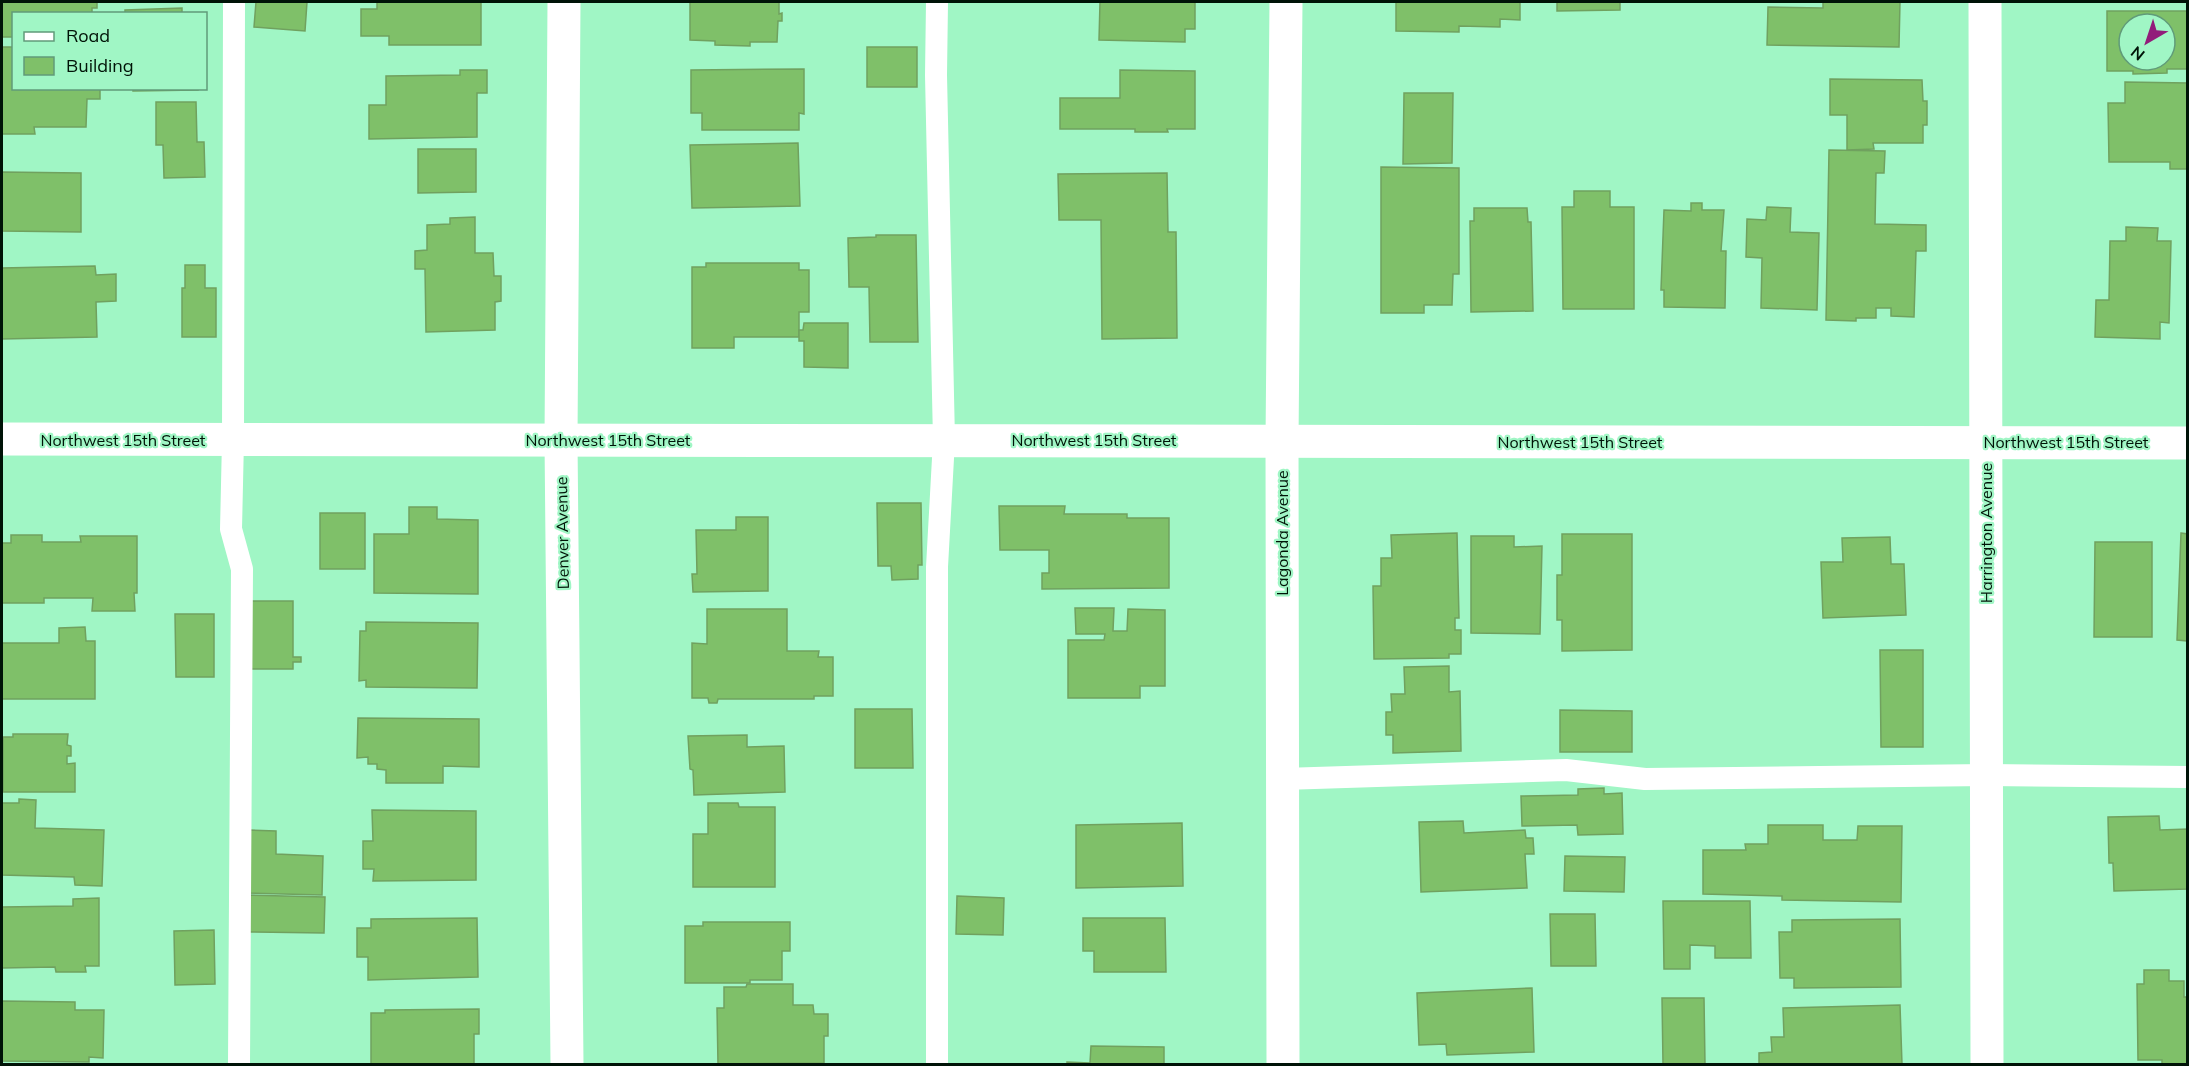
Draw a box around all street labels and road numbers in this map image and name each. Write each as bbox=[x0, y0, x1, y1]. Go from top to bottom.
street label: Northwest 15th Street bbox=[41, 430, 206, 450]
street label: Northwest 15th Street bbox=[526, 430, 691, 450]
street label: Northwest 15th Street bbox=[1012, 430, 1177, 450]
street label: Northwest 15th Street bbox=[1498, 432, 1663, 452]
street label: Northwest 15th Street bbox=[1984, 432, 2149, 452]
street label: Harrington Avenue bbox=[1976, 463, 1996, 603]
street label: Lagonda Avenue bbox=[1272, 470, 1292, 596]
street label: Denver Avenue bbox=[551, 476, 573, 590]

